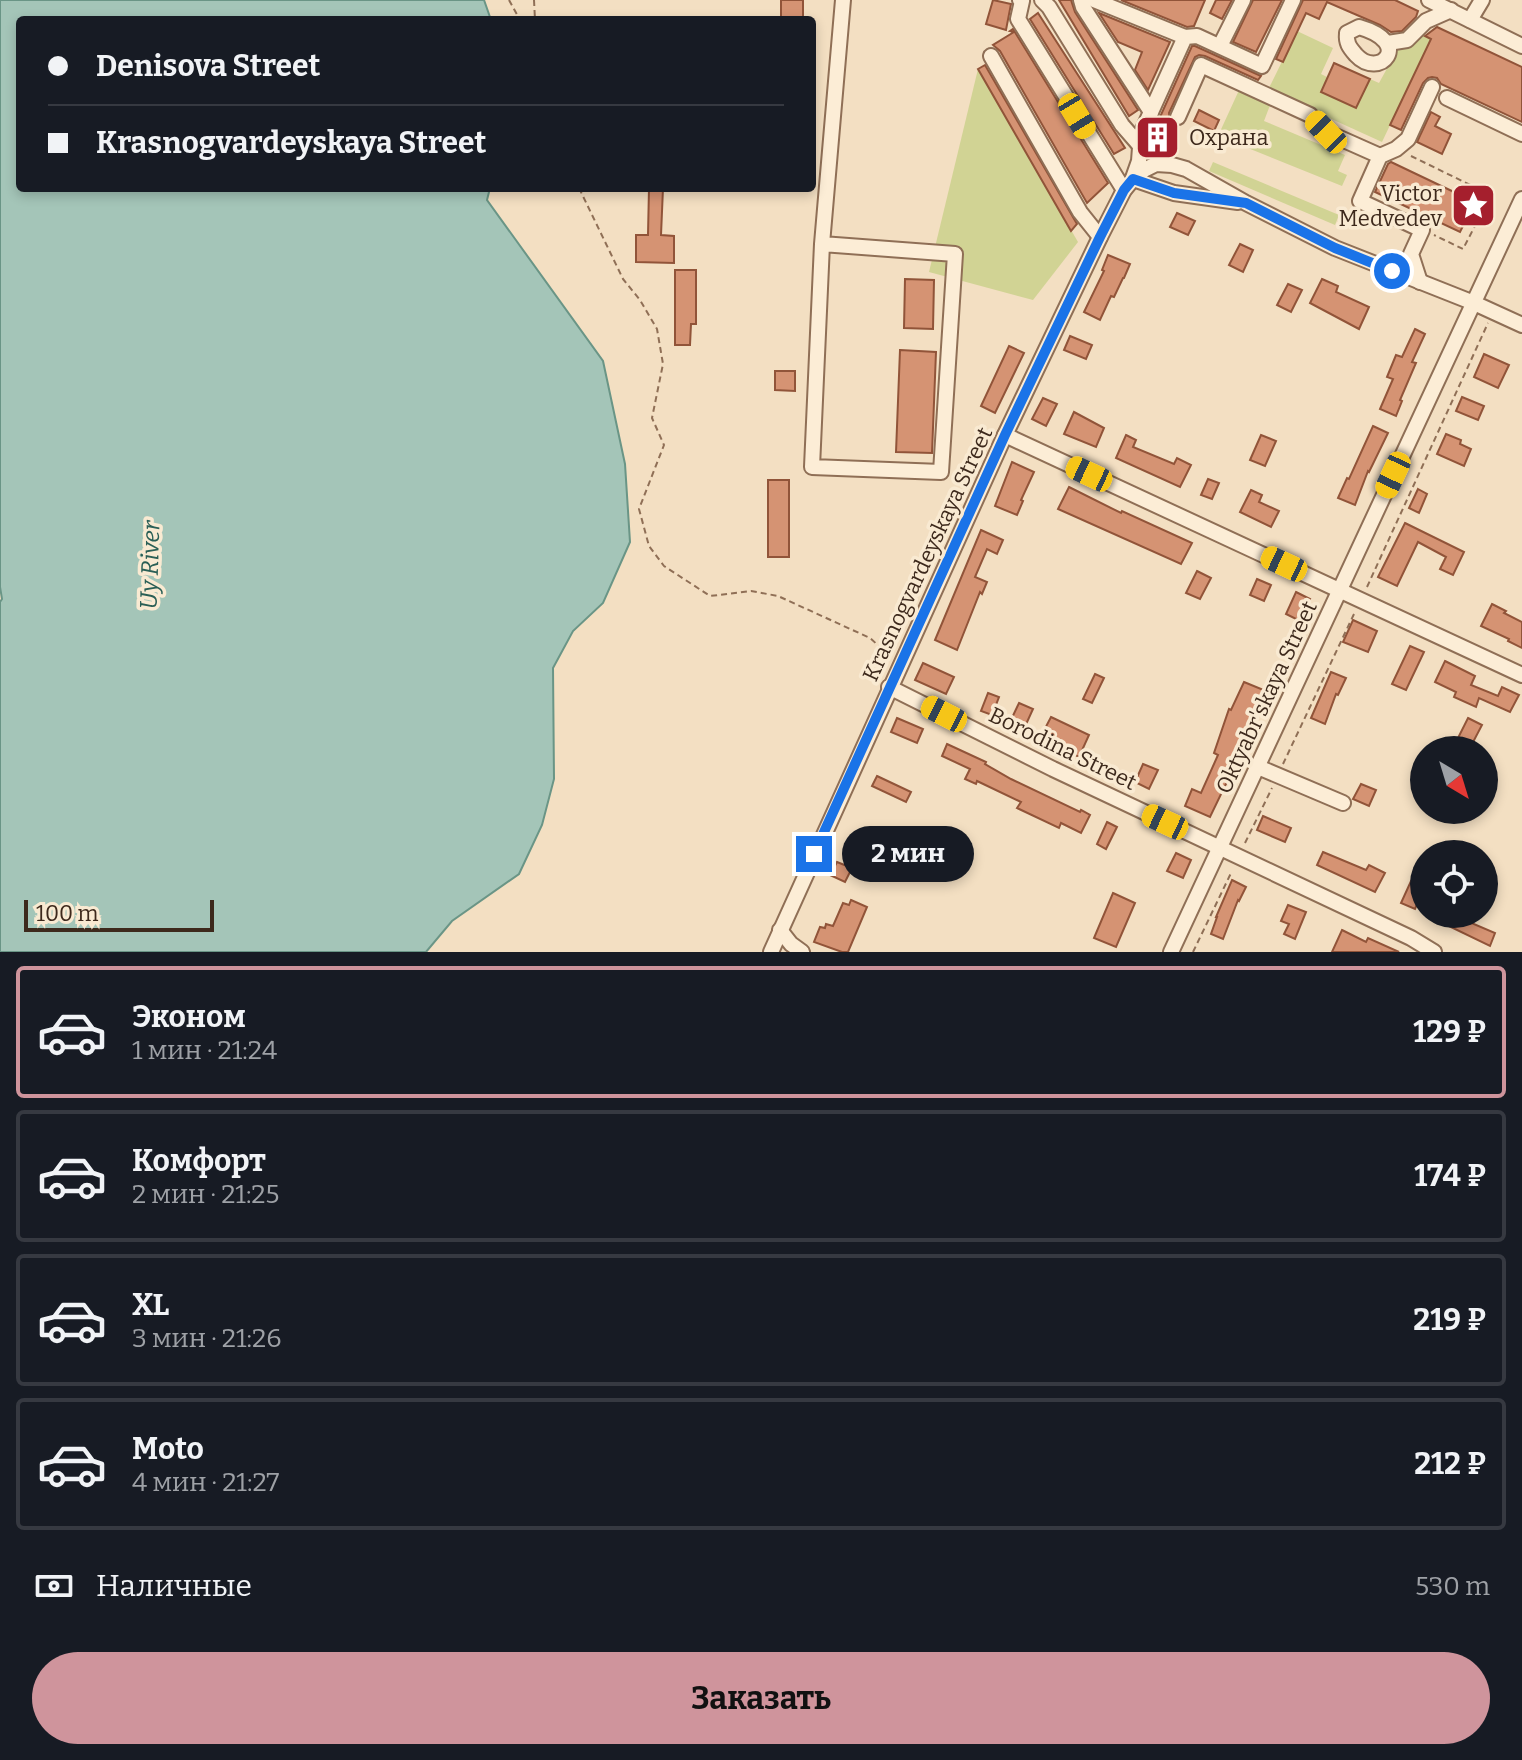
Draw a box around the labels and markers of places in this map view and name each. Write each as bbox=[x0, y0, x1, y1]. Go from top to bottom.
building icon: Охрана bbox=[1134, 113, 1182, 161]
place label: Охрана bbox=[1189, 124, 1268, 151]
place label: Victor Medvedev bbox=[1339, 180, 1442, 232]
place icon: Victor Medvedev bbox=[1449, 182, 1497, 230]

